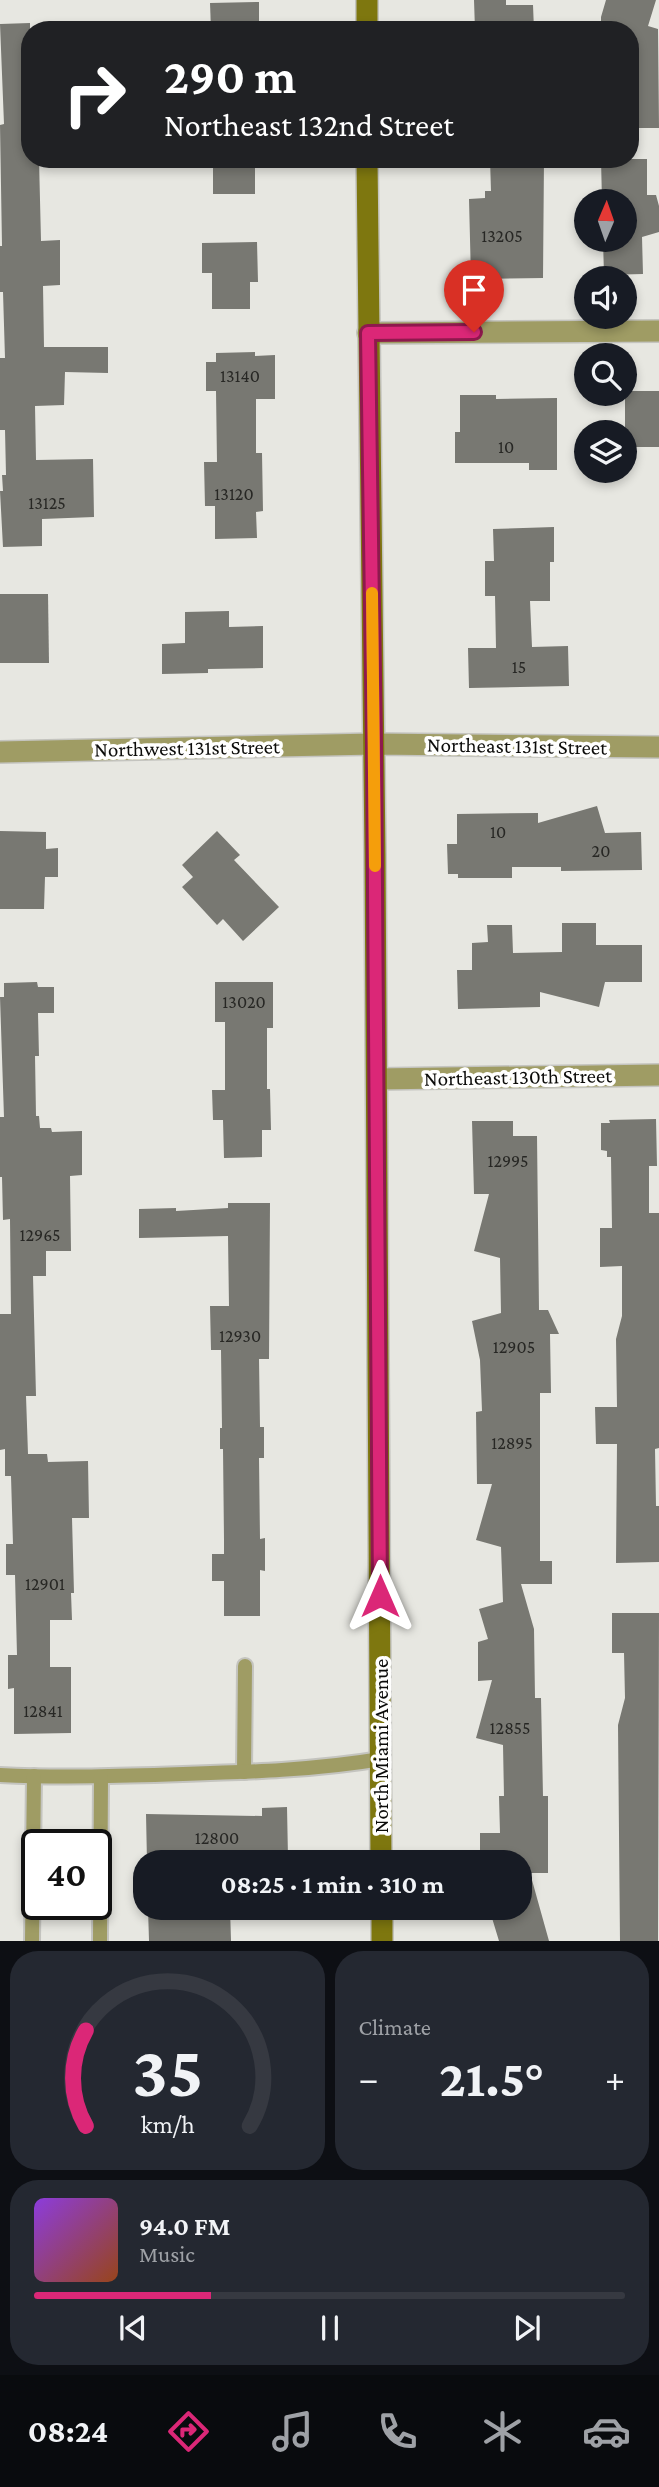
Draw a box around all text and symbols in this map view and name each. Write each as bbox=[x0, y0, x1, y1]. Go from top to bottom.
icon: right bbox=[49, 49, 140, 140]
text: 290 m bbox=[164, 49, 296, 104]
text: Northeast 132nd Street bbox=[164, 107, 454, 143]
north arrow bbox=[574, 189, 637, 252]
map controls bbox=[574, 189, 637, 483]
house number: 13205 bbox=[481, 226, 523, 246]
pin bbox=[444, 260, 504, 332]
button: sound bbox=[574, 266, 637, 329]
icon: arrive bbox=[455, 271, 493, 309]
button: search bbox=[574, 343, 637, 406]
house number: 13140 bbox=[220, 366, 260, 386]
button: layers bbox=[574, 420, 637, 483]
house number: 10 bbox=[498, 437, 514, 457]
house number: 13120 bbox=[214, 484, 254, 504]
house number: 13125 bbox=[28, 493, 66, 513]
house number: 15 bbox=[512, 657, 526, 677]
street label: Northeast 131st Street bbox=[427, 732, 608, 760]
street label: Northwest 131st Street bbox=[94, 734, 281, 762]
house number: 10 bbox=[490, 822, 506, 842]
house number: 20 bbox=[592, 841, 610, 861]
house number: 13020 bbox=[222, 992, 266, 1012]
street label: Northeast 130th Street bbox=[424, 1063, 613, 1091]
house number: 12995 bbox=[487, 1151, 529, 1171]
house number: 12965 bbox=[19, 1225, 61, 1245]
house number: 12930 bbox=[219, 1326, 261, 1346]
house number: 12905 bbox=[493, 1337, 535, 1357]
house number: 12895 bbox=[491, 1433, 533, 1453]
position arrow bbox=[343, 1559, 417, 1633]
house number: 12901 bbox=[25, 1574, 65, 1594]
street label: North Miami Avenue bbox=[369, 1659, 393, 1833]
house number: 12841 bbox=[23, 1701, 63, 1721]
house number: 12855 bbox=[490, 1718, 530, 1738]
house number: 12800 bbox=[195, 1828, 239, 1848]
speed limit sign: 40 bbox=[21, 1829, 112, 1920]
text: 08:25 · 1 min · 310 m bbox=[221, 1870, 444, 1899]
text: Climate bbox=[359, 2014, 431, 2040]
text: 35 bbox=[132, 2032, 203, 2113]
text: 21.5° bbox=[439, 2049, 544, 2107]
text: − bbox=[359, 2057, 379, 2099]
text: + bbox=[605, 2057, 625, 2099]
text: km/h bbox=[140, 2111, 194, 2138]
text: 94.0 FM bbox=[139, 2212, 230, 2241]
text: Music bbox=[139, 2241, 195, 2267]
icon: previous bbox=[114, 2309, 152, 2347]
icon: pause bbox=[311, 2309, 349, 2347]
icon: next bbox=[508, 2309, 546, 2347]
icon: directions bbox=[164, 2407, 213, 2456]
icon: music bbox=[268, 2407, 317, 2456]
icon: phone bbox=[373, 2407, 422, 2456]
icon: climate bbox=[478, 2407, 527, 2456]
icon: car bbox=[582, 2407, 631, 2456]
text: 08:24 bbox=[28, 2413, 108, 2449]

